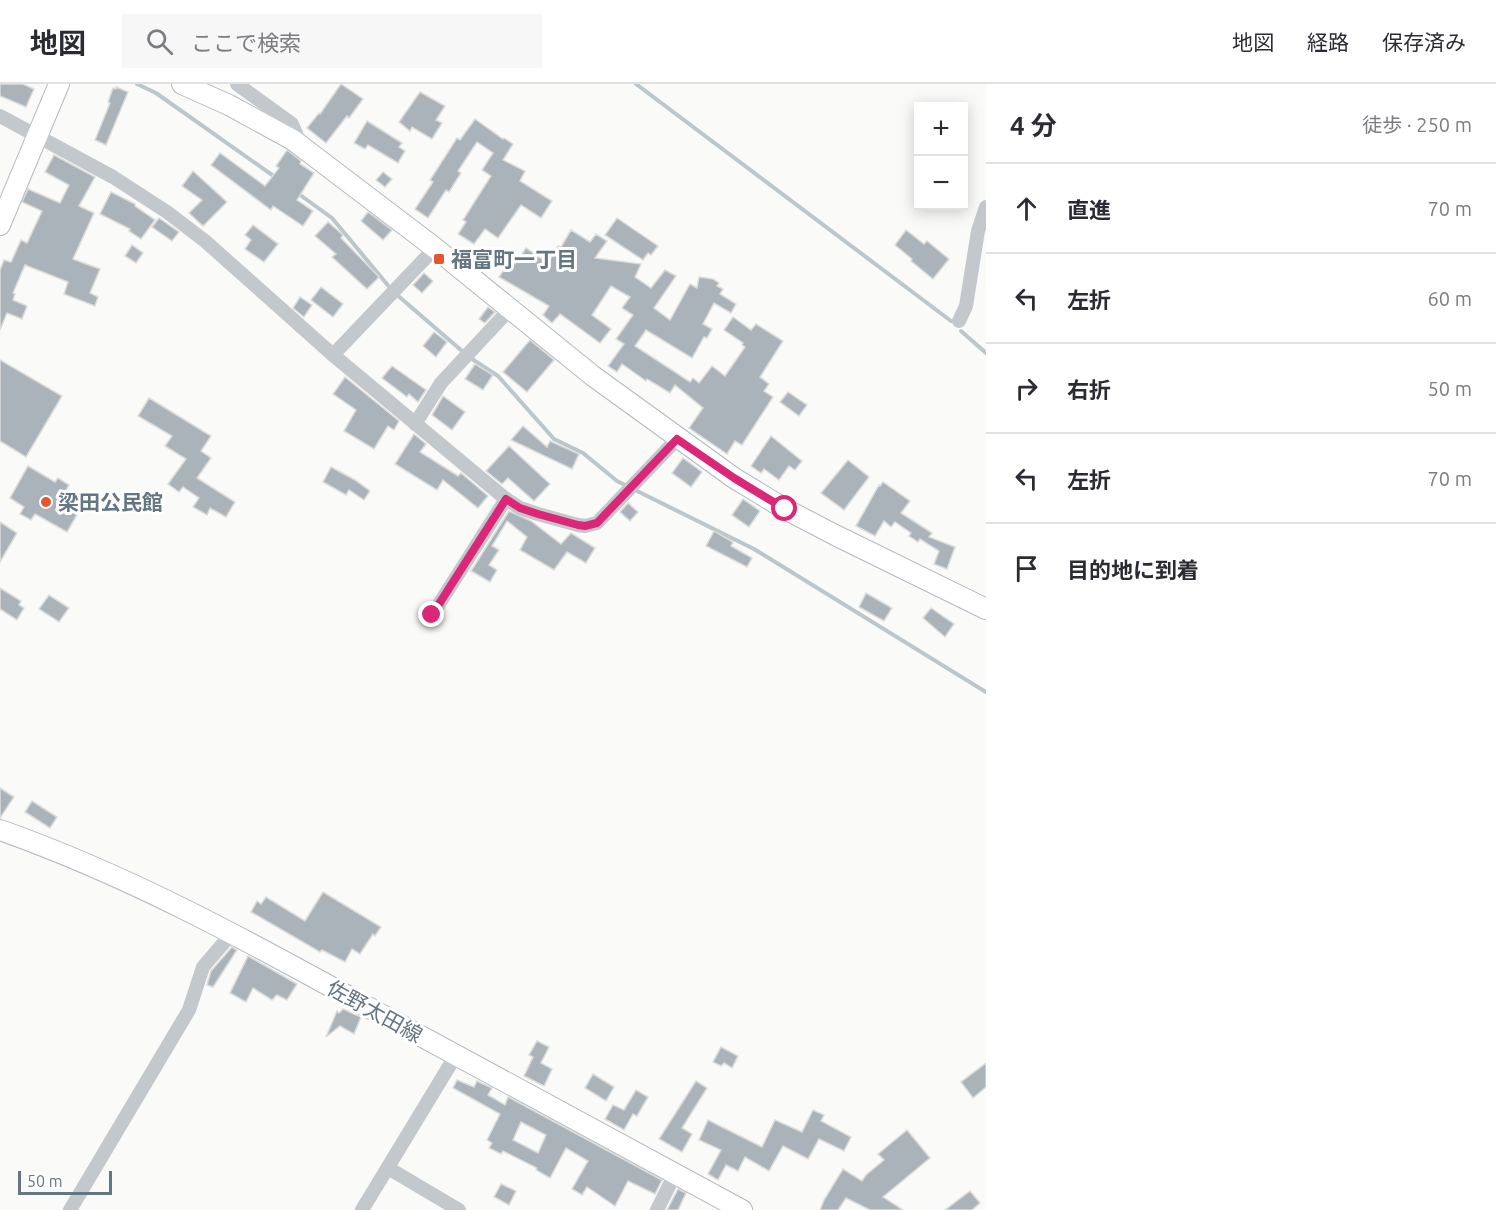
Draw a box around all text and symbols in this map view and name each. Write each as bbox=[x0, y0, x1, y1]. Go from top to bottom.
search box bbox=[122, 14, 542, 68]
icon: search bbox=[143, 25, 176, 58]
text: 地図 bbox=[30, 27, 86, 58]
text: ここで検索 bbox=[191, 30, 301, 55]
text: 地図 bbox=[1232, 30, 1274, 54]
text: 経路 bbox=[1307, 30, 1349, 54]
text: 保存済み bbox=[1382, 30, 1466, 54]
map controls bbox=[914, 102, 968, 210]
button: + bbox=[914, 102, 968, 156]
text: 4 分 bbox=[1010, 111, 1057, 140]
text: 徒歩 · 250 m bbox=[1362, 113, 1472, 136]
button: − bbox=[914, 156, 968, 210]
icon: ahead bbox=[1010, 192, 1043, 225]
text: 直進 bbox=[1067, 197, 1111, 222]
text: 70 m bbox=[1428, 197, 1472, 220]
place label: 福富町一丁目 bbox=[451, 247, 577, 271]
marker: 福富町一丁目 bbox=[432, 252, 446, 266]
icon: left bbox=[1010, 282, 1043, 315]
text: 左折 bbox=[1067, 287, 1111, 312]
text: 60 m bbox=[1428, 287, 1472, 310]
icon: right bbox=[1010, 372, 1043, 405]
text: 右折 bbox=[1067, 377, 1111, 402]
text: 50 m bbox=[1428, 377, 1472, 400]
icon: left bbox=[1010, 462, 1043, 495]
text: 左折 bbox=[1067, 467, 1111, 492]
text: 70 m bbox=[1428, 467, 1472, 490]
place label: 梁田公民館 bbox=[58, 490, 163, 514]
marker: 梁田公民館 bbox=[39, 495, 53, 509]
route start bbox=[771, 495, 797, 521]
icon: arrive bbox=[1010, 552, 1043, 585]
text: 目的地に到着 bbox=[1067, 557, 1199, 582]
route end bbox=[418, 601, 444, 627]
street label: 佐野太田線 bbox=[323, 975, 427, 1047]
scale bar bbox=[18, 1168, 112, 1196]
text: 50 m bbox=[27, 1172, 63, 1190]

